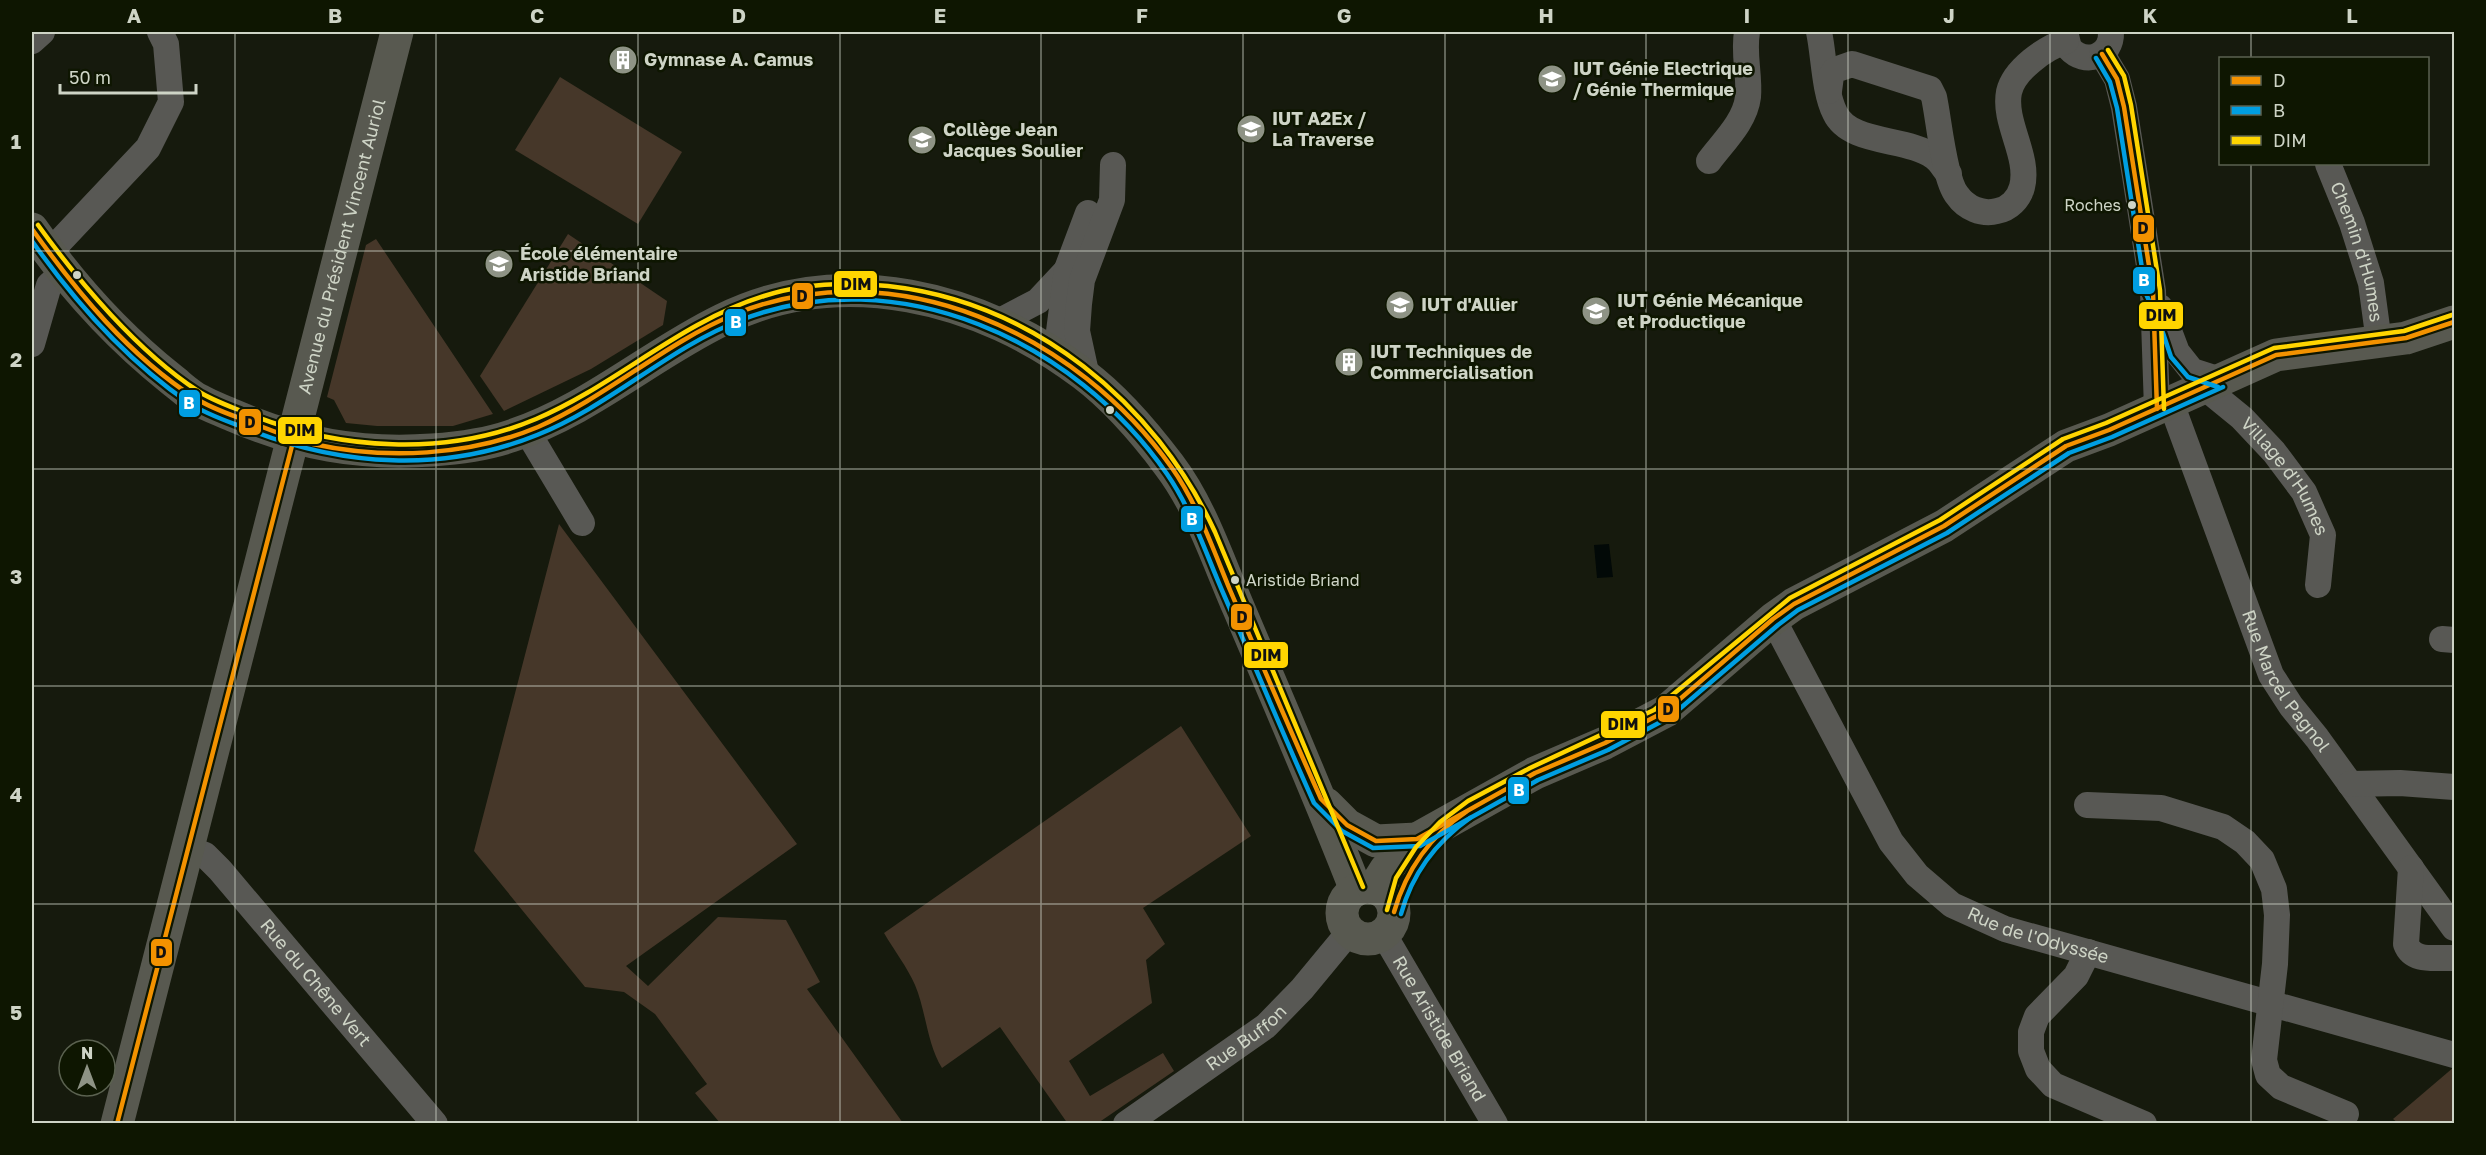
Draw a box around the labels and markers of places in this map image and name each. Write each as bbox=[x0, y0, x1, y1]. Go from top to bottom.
building icon: Gymnase A. Camus bbox=[607, 44, 639, 76]
place label: Gymnase A. Camus bbox=[644, 48, 813, 70]
place label: IUT Génie Electrique / Génie Thermique bbox=[1573, 57, 1753, 100]
school or university icon: IUT Génie Electrique / Génie Thermique bbox=[1536, 63, 1568, 95]
place label: IUT A2Ex / La Traverse bbox=[1272, 107, 1374, 150]
school or university icon: IUT A2Ex / La Traverse bbox=[1235, 113, 1267, 145]
place label: Collège Jean Jacques Soulier bbox=[943, 118, 1083, 161]
school or university icon: Collège Jean Jacques Soulier bbox=[906, 124, 938, 156]
place label: Roches bbox=[2064, 195, 2121, 215]
marker: Roches bbox=[2126, 199, 2138, 211]
place label: École élémentaire Aristide Briand bbox=[520, 242, 678, 285]
school or university icon: École élémentaire Aristide Briand bbox=[483, 248, 515, 280]
unlabelled marker bbox=[71, 269, 83, 281]
school or university icon: IUT d'Allier bbox=[1384, 289, 1416, 321]
place label: IUT Génie Mécanique et Productique bbox=[1617, 289, 1803, 332]
place label: IUT d'Allier bbox=[1421, 293, 1518, 315]
school or university icon: IUT Génie Mécanique et Productique bbox=[1580, 295, 1612, 327]
place label: IUT Techniques de Commercialisation bbox=[1370, 340, 1534, 383]
building icon: IUT Techniques de Commercialisation bbox=[1333, 346, 1365, 378]
unlabelled marker bbox=[1104, 404, 1116, 416]
place label: Aristide Briand bbox=[1246, 570, 1360, 590]
marker: Aristide Briand bbox=[1229, 574, 1241, 586]

